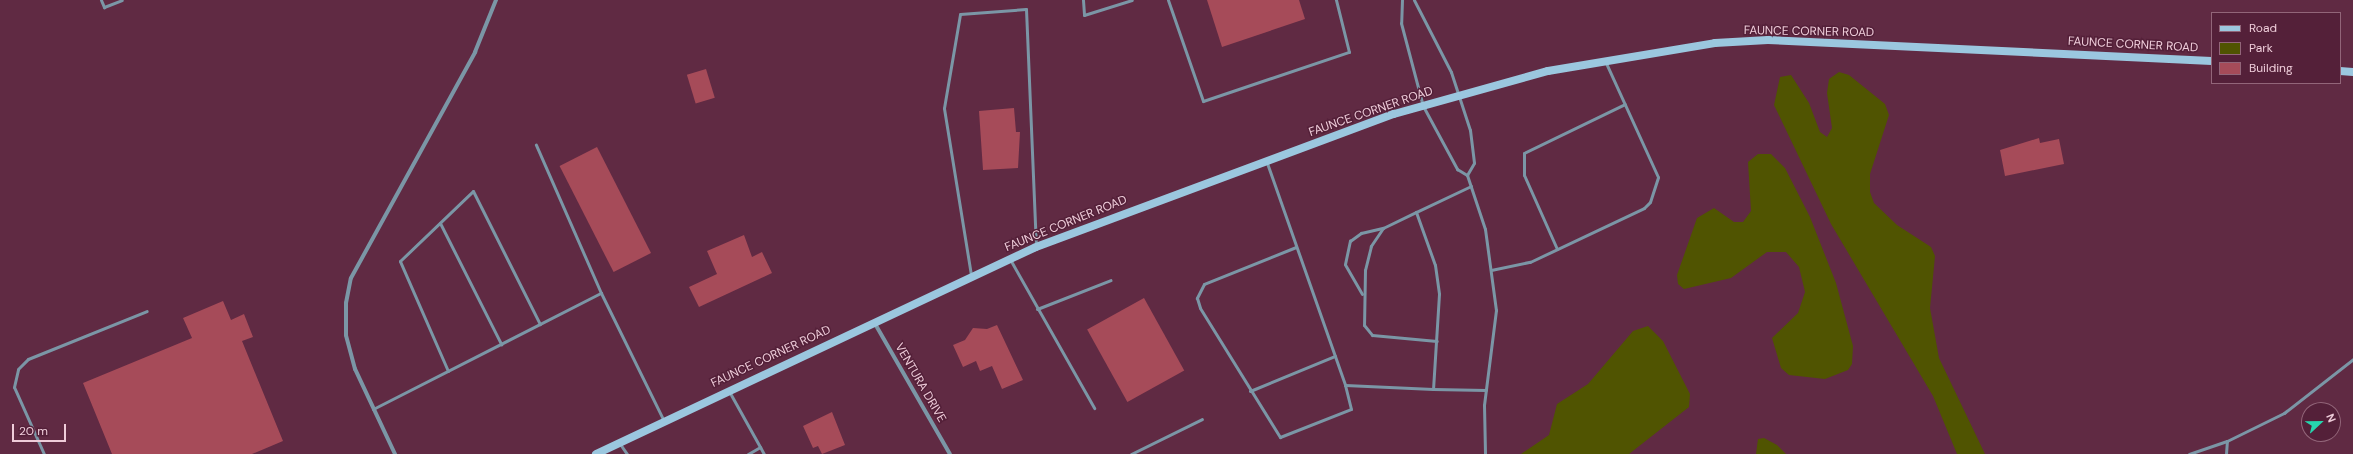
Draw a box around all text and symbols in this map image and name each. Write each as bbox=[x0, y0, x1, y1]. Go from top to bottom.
legend bbox=[2211, 12, 2341, 84]
text: Road bbox=[2249, 20, 2277, 36]
street label: FAUNCE CORNER ROAD bbox=[1744, 24, 1874, 40]
street label: FAUNCE CORNER ROAD bbox=[2068, 34, 2198, 56]
text: Park bbox=[2249, 40, 2273, 56]
text: Building bbox=[2249, 60, 2293, 76]
street label: FAUNCE CORNER ROAD bbox=[1307, 84, 1435, 140]
street label: FAUNCE CORNER ROAD bbox=[1003, 193, 1129, 255]
street label: FAUNCE CORNER ROAD bbox=[709, 323, 833, 391]
street label: VENTURA DRIVE bbox=[892, 341, 948, 425]
north arrow bbox=[2301, 402, 2341, 442]
text: N bbox=[2323, 412, 2339, 424]
scale bar bbox=[14, 416, 68, 442]
text: 20 m bbox=[19, 423, 48, 439]

